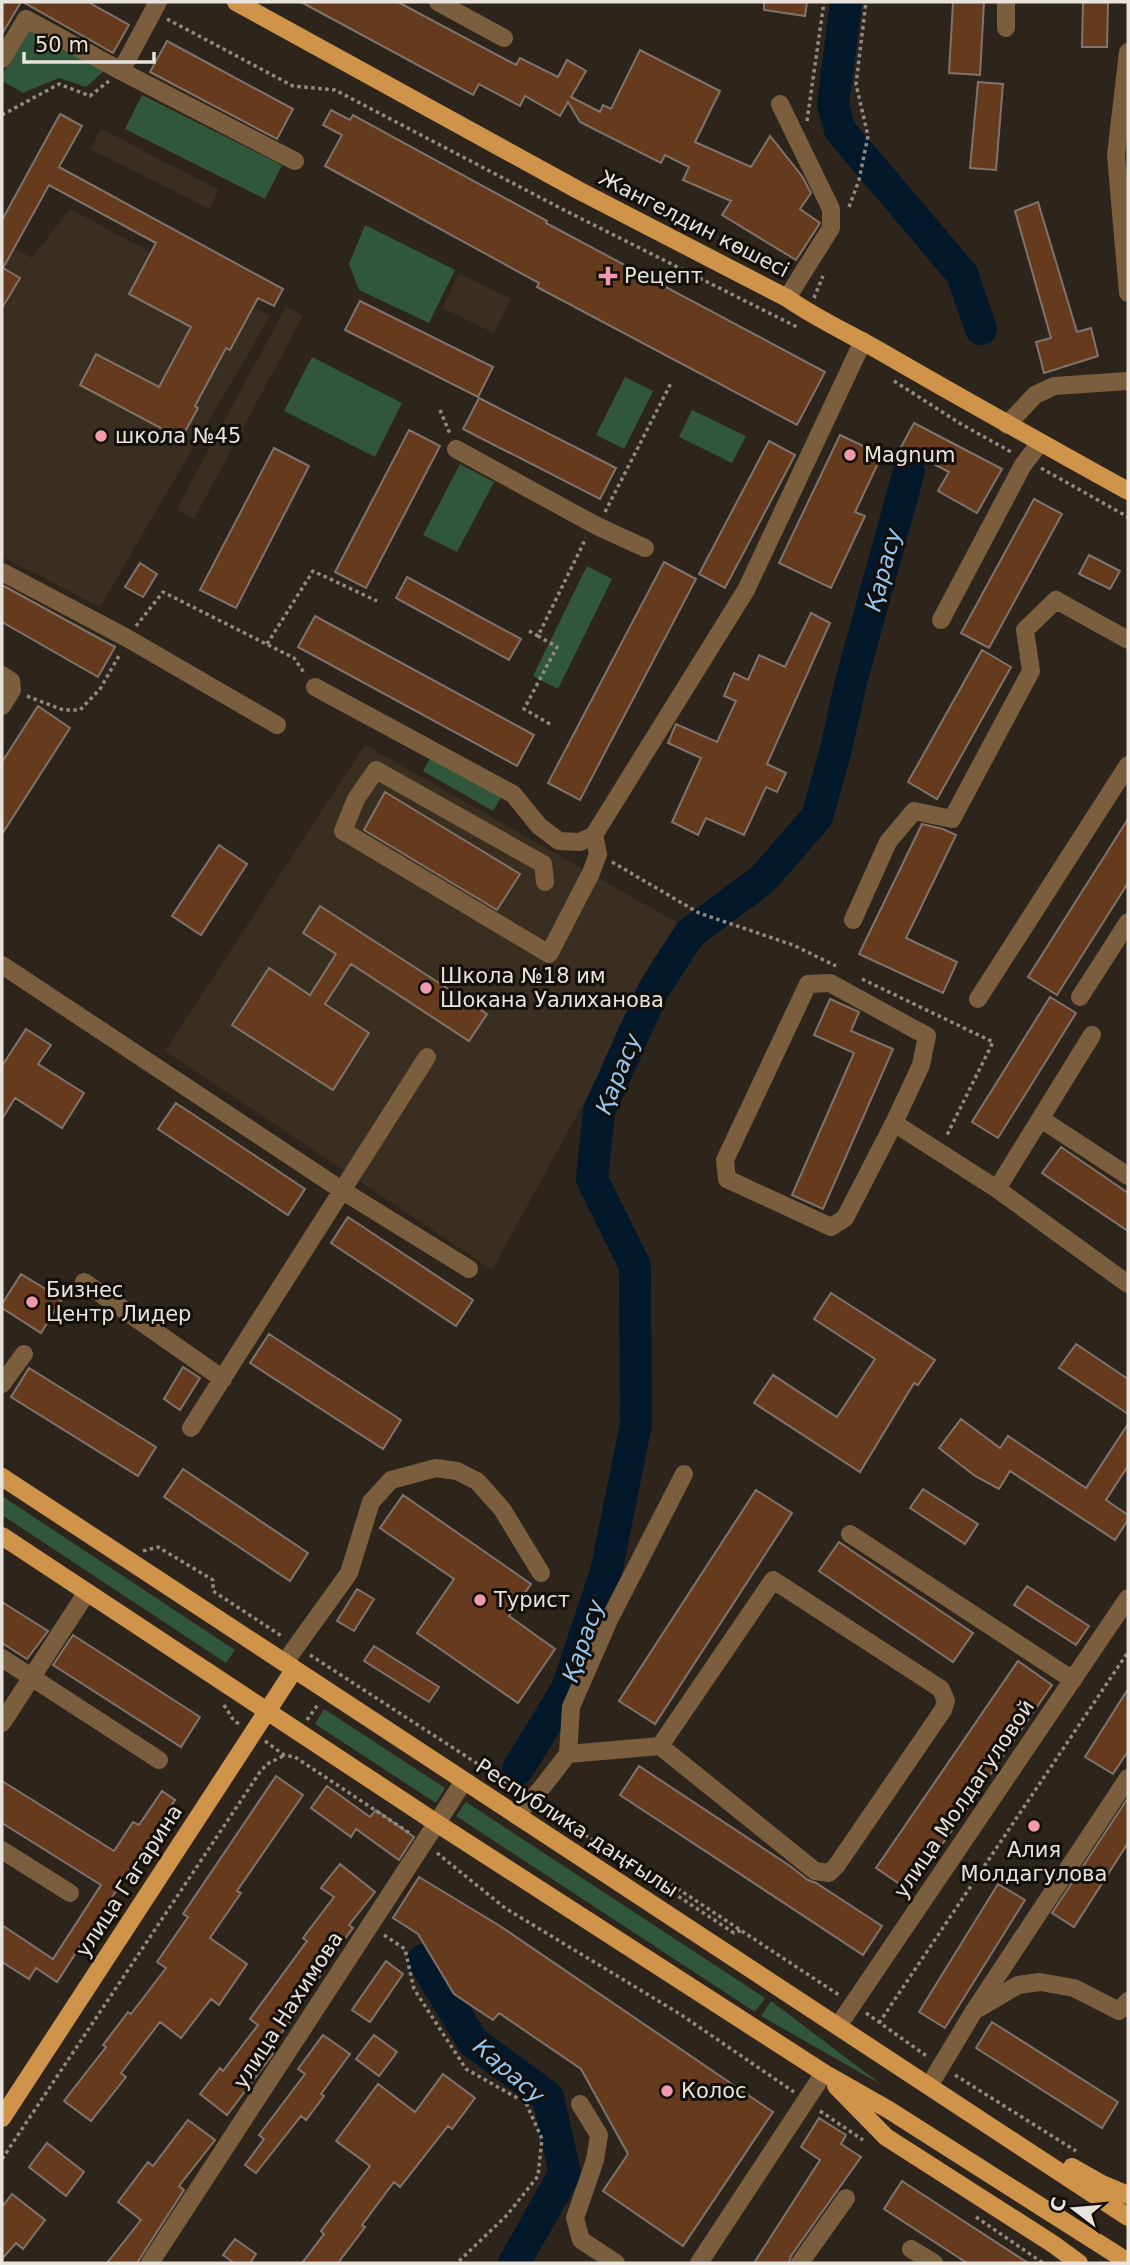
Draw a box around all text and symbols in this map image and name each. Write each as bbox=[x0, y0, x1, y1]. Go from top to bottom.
scale bar bbox=[24, 21, 154, 65]
text: 50 m bbox=[35, 33, 89, 57]
street label: Жангелдин көшесі bbox=[595, 166, 793, 282]
place label: Рецепт bbox=[624, 264, 703, 288]
marker: Рецепт bbox=[598, 266, 618, 286]
place label: школа №45 bbox=[115, 424, 241, 448]
marker: школа №45 bbox=[93, 428, 109, 444]
place label: Magnum bbox=[864, 443, 955, 467]
marker: Magnum bbox=[842, 447, 858, 463]
water label: Қарасу bbox=[859, 525, 907, 615]
place label: Школа №18 им Шокана Уалиханова bbox=[440, 964, 664, 1012]
marker: Школа №18 им Шокана Уалиханова bbox=[418, 980, 434, 996]
water label: Қарасу bbox=[590, 1029, 646, 1118]
place label: Бизнес Центр Лидер bbox=[46, 1278, 191, 1326]
marker: Бизнес Центр Лидер bbox=[24, 1294, 40, 1310]
place label: Турист bbox=[493, 1588, 570, 1612]
marker: Турист bbox=[472, 1592, 488, 1608]
water label: Қарасу bbox=[557, 1596, 609, 1686]
street label: улица Молдагуловой bbox=[889, 1695, 1039, 1903]
street label: Республика даңғылы bbox=[472, 1754, 682, 1902]
street label: улица Гагарина bbox=[71, 1800, 187, 1962]
marker: Алия Молдагулова bbox=[1026, 1818, 1042, 1834]
place label: Алия Молдагулова bbox=[961, 1838, 1107, 1886]
street label: улица Нахимова bbox=[228, 1927, 348, 2093]
water label: Карасу bbox=[468, 2033, 550, 2109]
place label: Колос bbox=[681, 2079, 747, 2103]
marker: Колос bbox=[659, 2083, 675, 2099]
north arrow bbox=[1039, 2174, 1109, 2244]
text: С bbox=[1045, 2195, 1070, 2214]

